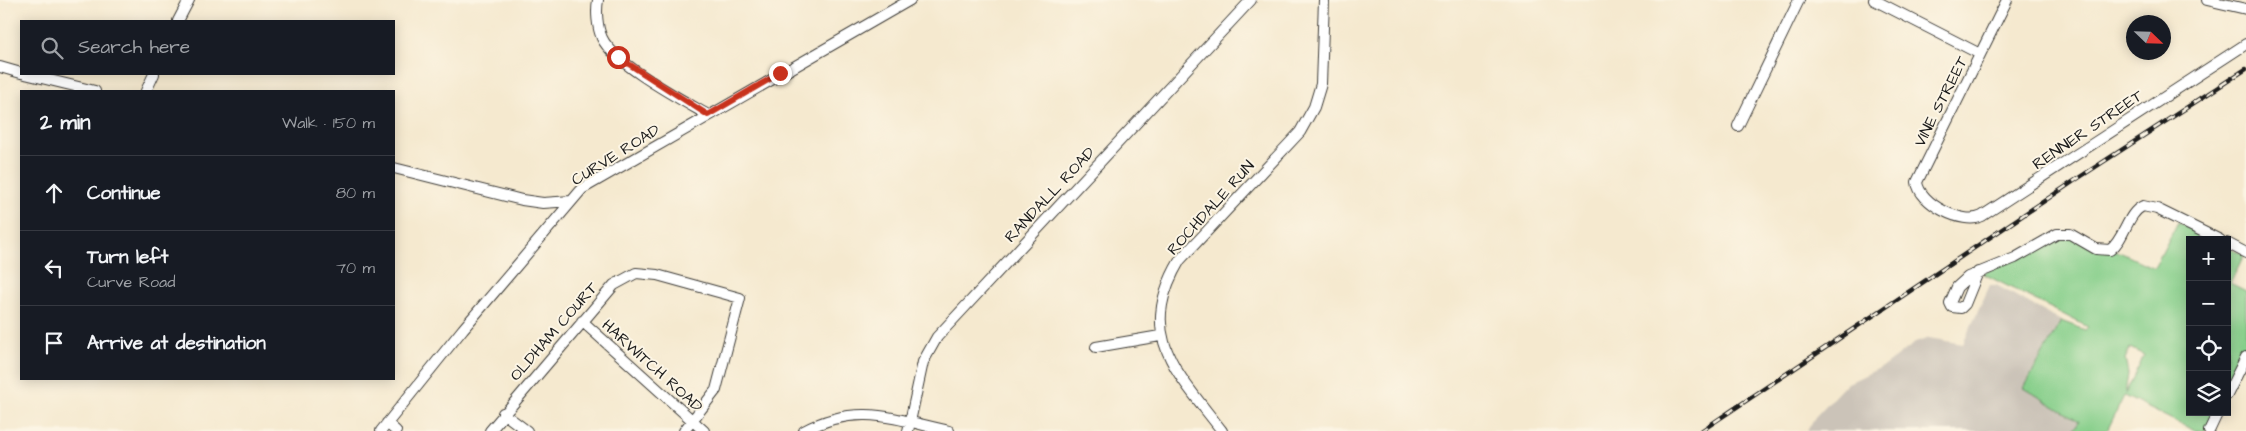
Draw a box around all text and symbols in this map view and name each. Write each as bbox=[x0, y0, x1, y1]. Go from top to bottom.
north arrow bbox=[2126, 15, 2171, 60]
search box bbox=[20, 20, 395, 75]
icon: search bbox=[38, 34, 66, 62]
text: Search here bbox=[78, 34, 190, 61]
route start bbox=[607, 46, 630, 69]
street label: VINE STREET bbox=[1909, 52, 1973, 151]
route end bbox=[769, 62, 792, 85]
street label: RENNER STREET bbox=[2028, 85, 2147, 175]
text: 2 min bbox=[40, 108, 90, 137]
text: Walk · 150 m bbox=[282, 112, 375, 134]
street label: CURVE ROAD bbox=[567, 119, 664, 191]
street label: RANDALL ROAD bbox=[1000, 142, 1100, 247]
street label: ROCHDALE RUN bbox=[1162, 155, 1259, 260]
icon: ahead bbox=[40, 179, 68, 207]
text: Continue bbox=[87, 180, 161, 207]
text: 80 m bbox=[336, 182, 375, 204]
map controls bbox=[2186, 236, 2231, 416]
button: + bbox=[2186, 236, 2231, 281]
text: Turn left bbox=[87, 244, 168, 271]
icon: left bbox=[40, 254, 68, 282]
text: 70 m bbox=[336, 257, 375, 279]
text: Curve Road bbox=[87, 271, 175, 293]
street label: OLDHAM COURT bbox=[505, 278, 603, 386]
button: − bbox=[2186, 281, 2231, 326]
street label: HARWITCH ROAD bbox=[597, 314, 708, 417]
button: locate bbox=[2186, 326, 2231, 371]
icon: arrive bbox=[40, 329, 68, 357]
text: Arrive at destination bbox=[87, 330, 266, 357]
button: layers bbox=[2186, 371, 2231, 416]

